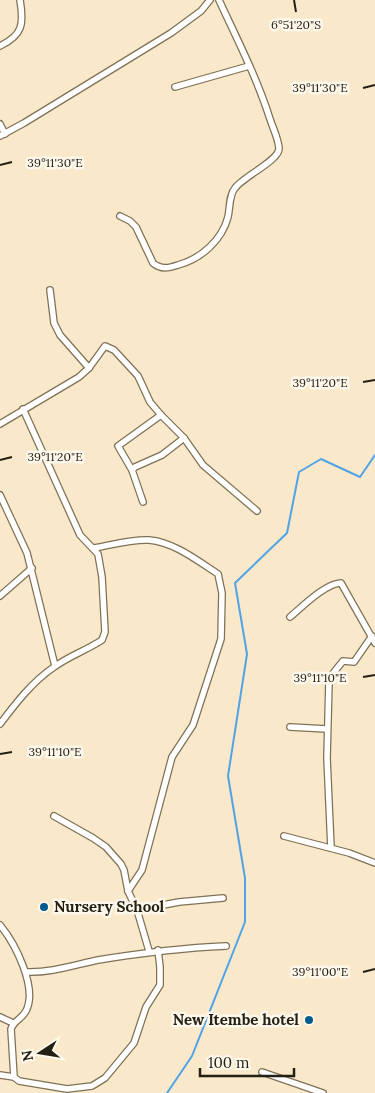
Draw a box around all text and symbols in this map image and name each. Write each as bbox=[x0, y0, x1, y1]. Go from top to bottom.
text: 6°51'20"S bbox=[271, 17, 321, 32]
text: 39°11'30"E bbox=[292, 80, 348, 95]
text: 39°11'30"E bbox=[27, 155, 83, 170]
text: 39°11'20"E bbox=[292, 375, 348, 390]
text: 39°11'20"E bbox=[27, 449, 83, 464]
text: 39°11'10"E bbox=[293, 670, 347, 685]
text: 39°11'10"E bbox=[28, 744, 82, 759]
place label: Nursery School bbox=[54, 897, 165, 916]
marker: Nursery School bbox=[38, 901, 50, 913]
text: 39°11'00"E bbox=[292, 964, 348, 979]
place label: New Itembe hotel bbox=[173, 1010, 299, 1029]
marker: New Itembe hotel bbox=[303, 1014, 315, 1026]
north arrow bbox=[15, 1028, 65, 1078]
scale bar bbox=[200, 1046, 294, 1078]
text: N bbox=[17, 1048, 37, 1063]
text: 100 m bbox=[208, 1053, 249, 1072]

